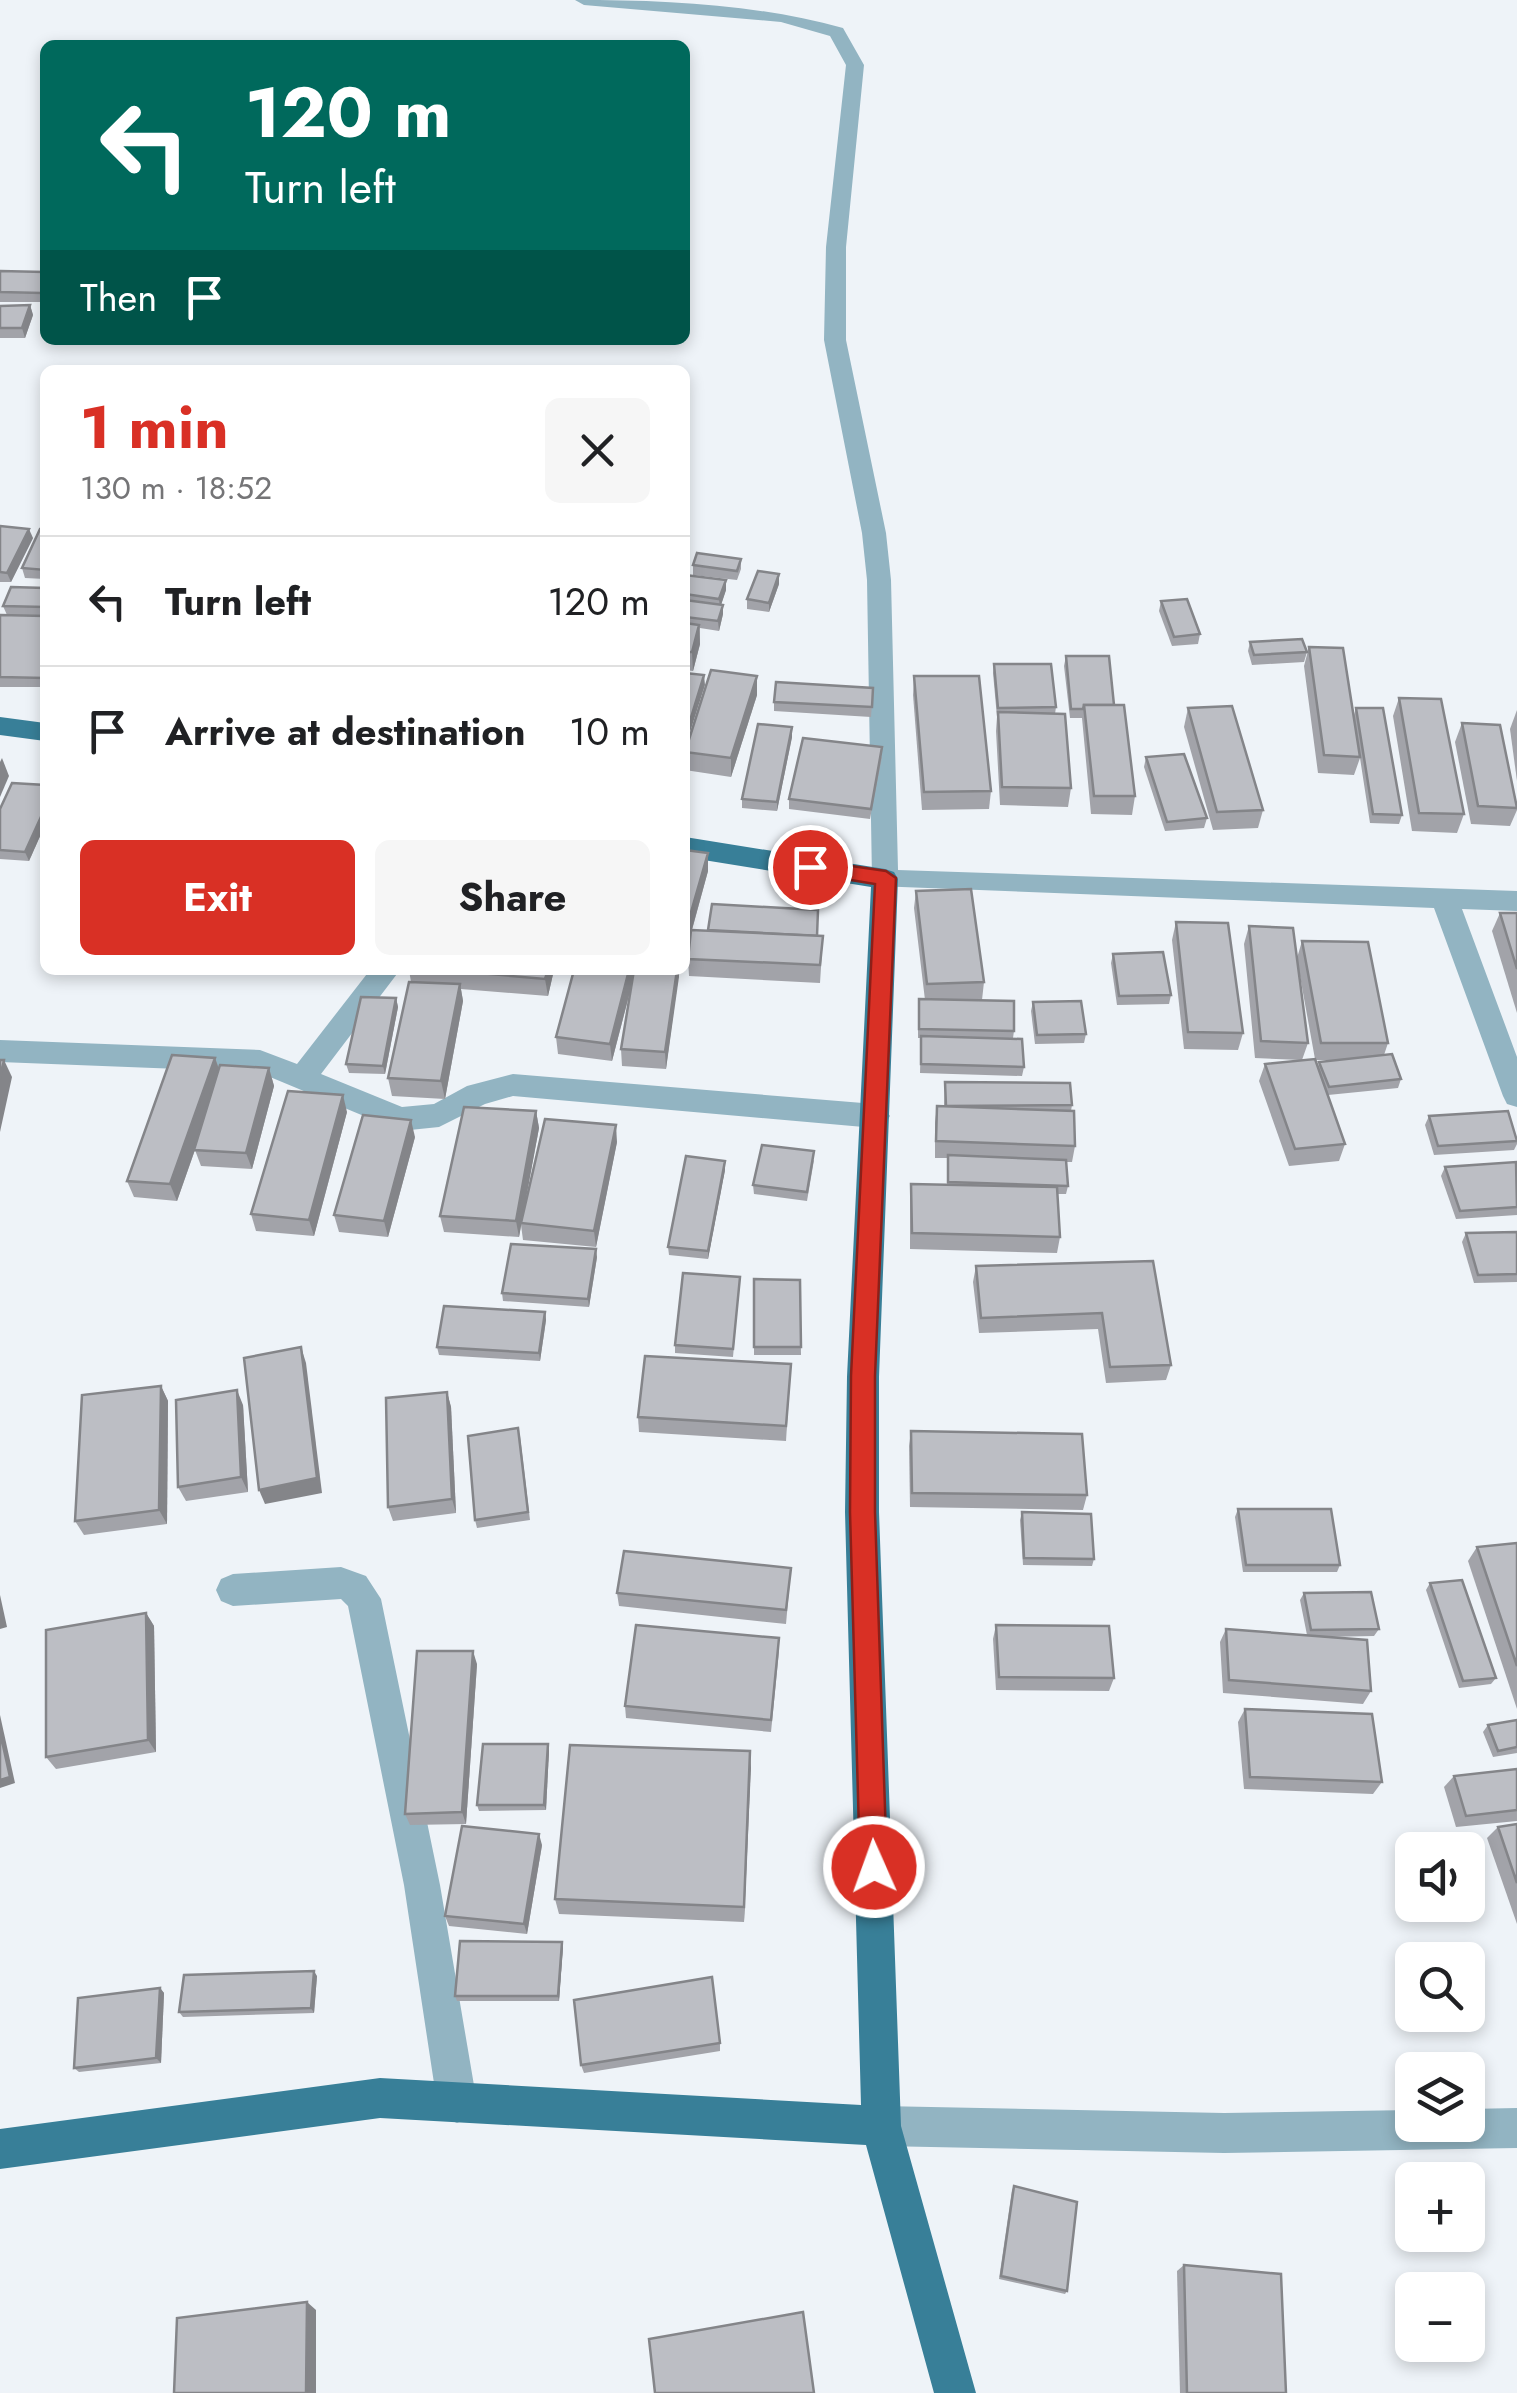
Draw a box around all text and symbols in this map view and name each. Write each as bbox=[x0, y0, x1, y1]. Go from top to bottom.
text: 120 m bbox=[245, 62, 451, 163]
icon: left bbox=[80, 80, 210, 210]
text: Turn left bbox=[245, 155, 396, 220]
text: Then bbox=[80, 270, 157, 325]
icon: arrive bbox=[177, 270, 232, 325]
text: 1 min bbox=[80, 384, 229, 471]
button: close bbox=[545, 398, 650, 503]
text: 130 m · 18:52 bbox=[80, 465, 272, 511]
icon: left bbox=[80, 574, 135, 629]
text: Turn left bbox=[165, 574, 311, 629]
text: 120 m bbox=[547, 574, 650, 629]
icon: arrive bbox=[80, 704, 135, 759]
text: Arrive at destination bbox=[165, 704, 526, 759]
text: 10 m bbox=[569, 704, 650, 759]
pin bbox=[768, 825, 853, 910]
button: Exit bbox=[80, 840, 355, 955]
button: Share bbox=[375, 840, 650, 955]
icon: arrive bbox=[783, 840, 838, 895]
position arrow bbox=[822, 1815, 926, 1919]
map controls bbox=[1395, 1832, 1485, 2362]
button: sound bbox=[1395, 1832, 1485, 1922]
button: search bbox=[1395, 1942, 1485, 2032]
button: layers bbox=[1395, 2052, 1485, 2142]
button: + bbox=[1395, 2162, 1485, 2252]
button: − bbox=[1395, 2272, 1485, 2362]

